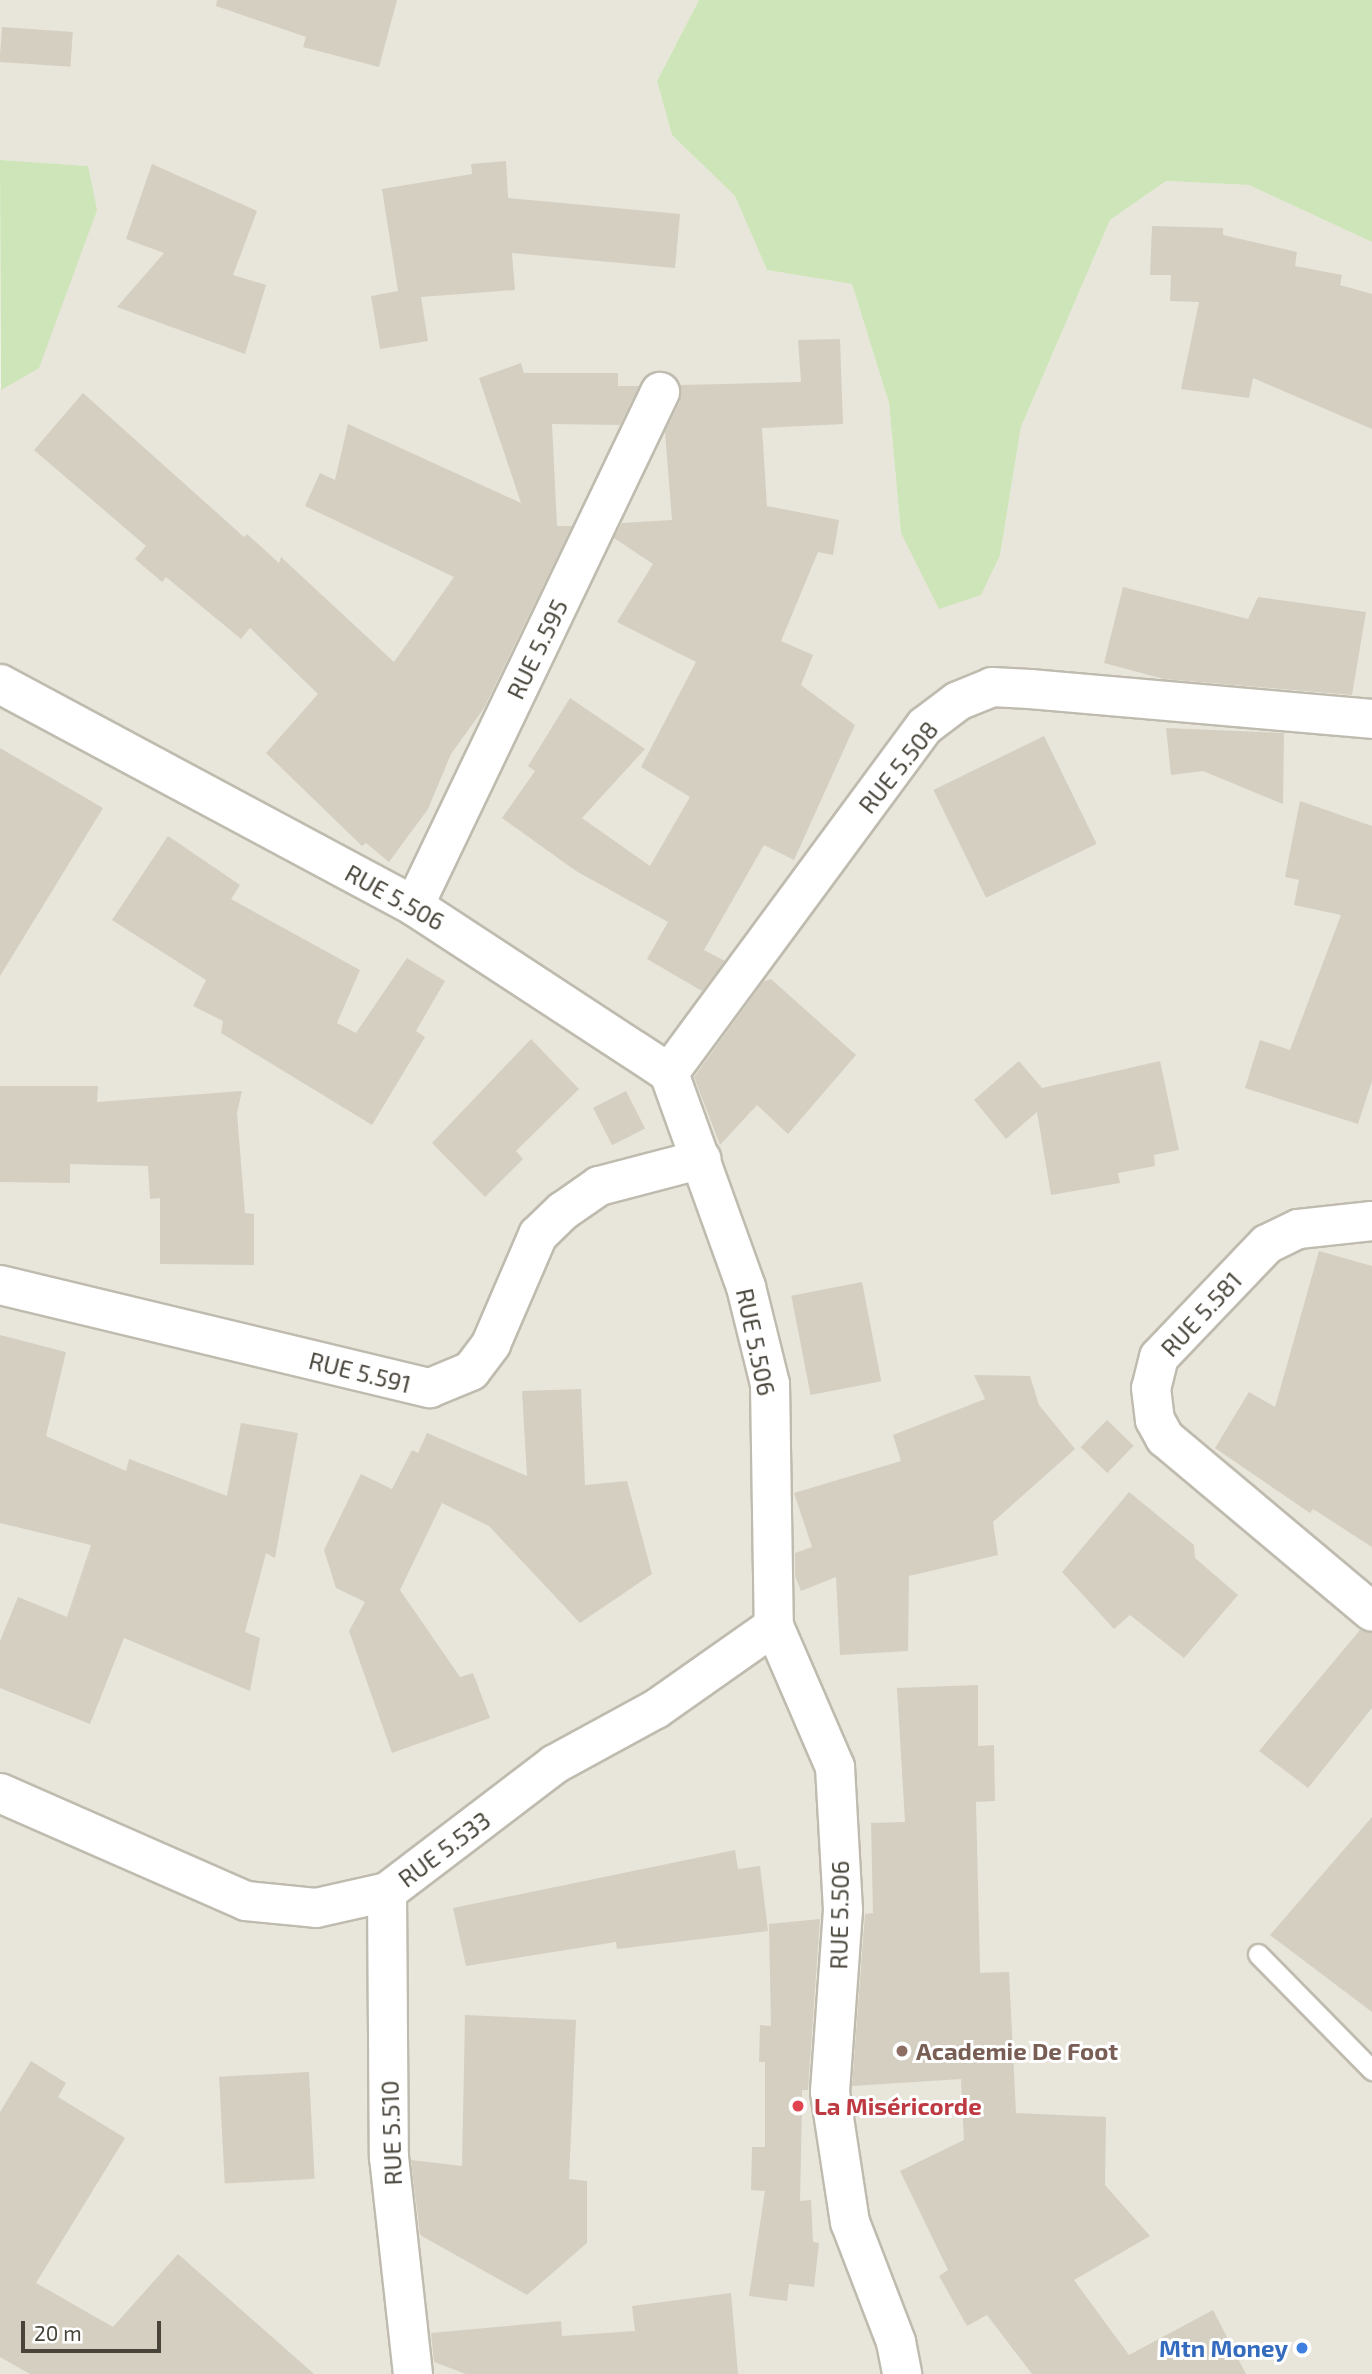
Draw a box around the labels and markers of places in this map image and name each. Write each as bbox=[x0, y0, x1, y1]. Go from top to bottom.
place label: Academie De Foot bbox=[916, 2037, 1118, 2065]
marker: Academie De Foot bbox=[894, 2043, 910, 2059]
place label: La Miséricorde bbox=[814, 2092, 982, 2120]
marker: La Miséricorde bbox=[788, 2096, 808, 2116]
place label: Mtn Money bbox=[1159, 2334, 1288, 2362]
marker: Mtn Money bbox=[1294, 2340, 1310, 2356]

